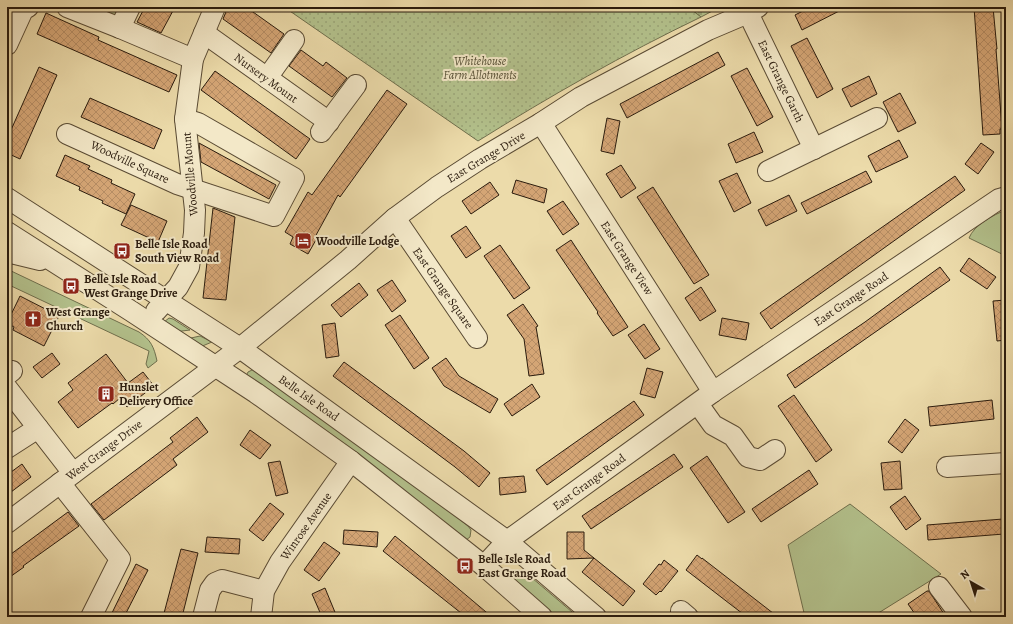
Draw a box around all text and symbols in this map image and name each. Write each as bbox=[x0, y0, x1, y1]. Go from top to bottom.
street label: East Grange Garth bbox=[754, 37, 808, 126]
street label: Nursery Mount bbox=[231, 49, 301, 107]
park label: Whitehouse Farm Allotments bbox=[443, 53, 517, 83]
street label: East Grange Drive bbox=[444, 127, 528, 187]
street label: Woodville Mount bbox=[178, 131, 202, 218]
street label: Woodville Square bbox=[87, 136, 172, 187]
street label: East Grange View bbox=[597, 218, 657, 299]
hotel icon: Woodville Lodge bbox=[293, 231, 313, 251]
place label: Woodville Lodge bbox=[315, 233, 400, 249]
place label: Belle Isle Road South View Road bbox=[135, 236, 220, 266]
bus stop icon: Belle Isle Road South View Road bbox=[112, 241, 132, 261]
street label: East Grange Square bbox=[409, 244, 477, 332]
street label: East Grange Road bbox=[811, 268, 892, 330]
place label: Belle Isle Road West Grange Drive bbox=[83, 271, 178, 301]
bus stop icon: Belle Isle Road West Grange Drive bbox=[61, 276, 81, 296]
place label: West Grange Church bbox=[45, 304, 110, 334]
church icon: West Grange Church bbox=[23, 309, 43, 329]
street label: Belle Isle Road bbox=[275, 371, 343, 425]
place label: Hunslet Delivery Office bbox=[119, 379, 194, 409]
building icon: Hunslet Delivery Office bbox=[96, 384, 116, 404]
street label: West Grange Drive bbox=[62, 416, 146, 485]
street label: East Grange Road bbox=[549, 450, 629, 514]
street label: Winrose Avenue bbox=[276, 489, 335, 564]
place label: Belle Isle Road East Grange Road bbox=[478, 551, 567, 581]
bus stop icon: Belle Isle Road East Grange Road bbox=[455, 556, 475, 576]
north arrow bbox=[951, 562, 991, 602]
text: N bbox=[957, 566, 973, 583]

